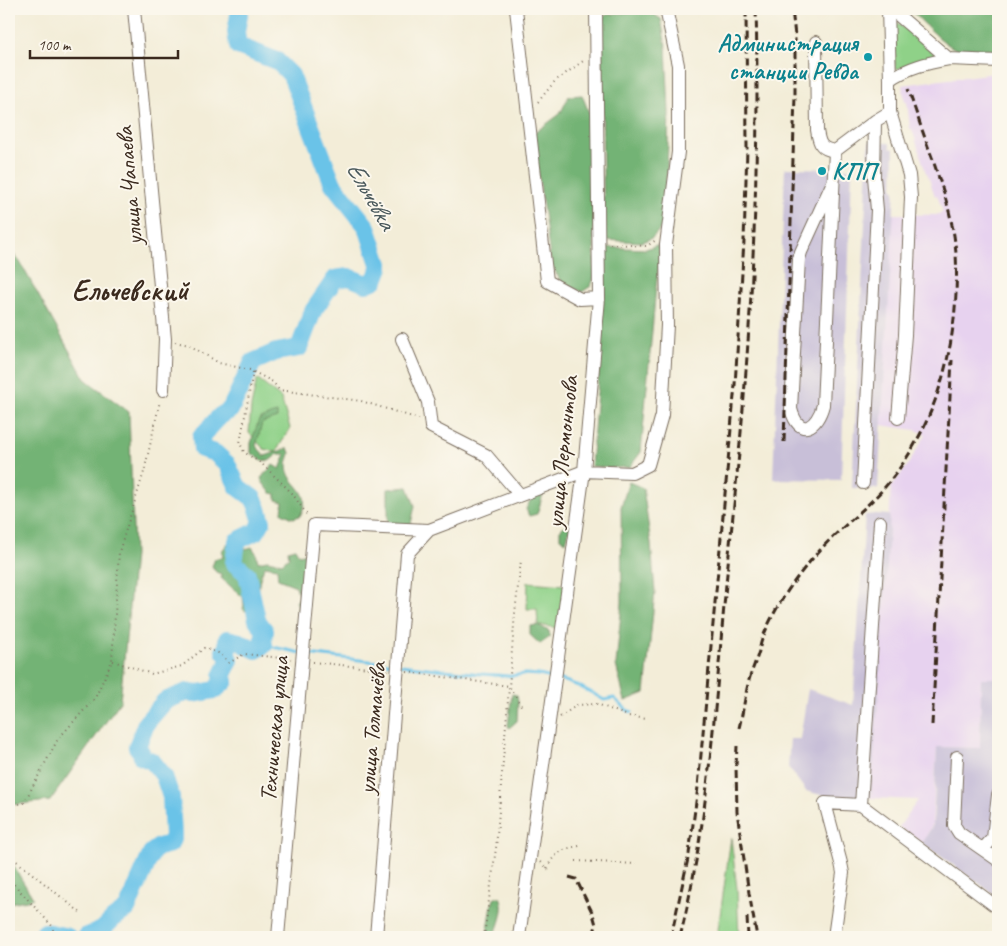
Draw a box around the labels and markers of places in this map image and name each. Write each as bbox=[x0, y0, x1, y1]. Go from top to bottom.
place label: Администрация станции Ревда bbox=[718, 28, 859, 86]
marker: Администрация станции Ревда bbox=[862, 51, 874, 63]
place label: КПП bbox=[832, 156, 880, 186]
marker: КПП bbox=[816, 165, 828, 177]

